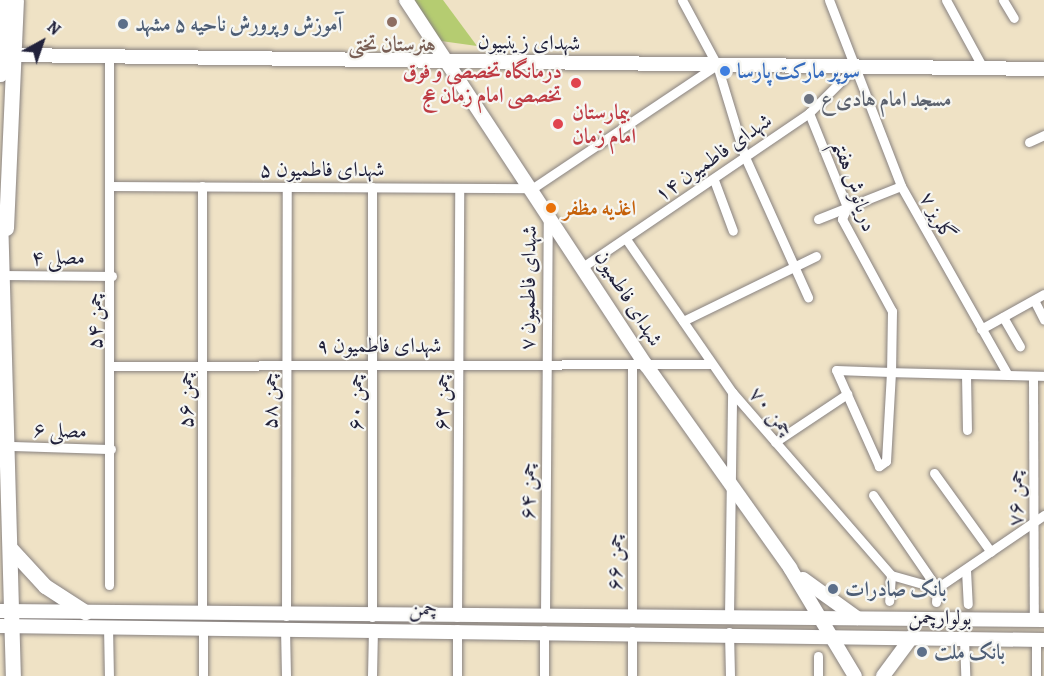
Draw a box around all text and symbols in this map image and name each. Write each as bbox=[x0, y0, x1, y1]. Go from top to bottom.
place label: آموزش و پرورش ناحیه ۵ مشهد bbox=[135, 11, 342, 37]
north arrow bbox=[12, 12, 72, 72]
marker: هنرستان تختی bbox=[385, 15, 399, 29]
text: N bbox=[42, 16, 65, 40]
marker: آموزش و پرورش ناحیه ۵ مشهد bbox=[116, 17, 130, 31]
street label: شهدای زینبیون bbox=[477, 29, 581, 55]
place label: هنرستان تختی bbox=[348, 31, 436, 57]
place label: درمانگاه تخصصی و فوق تخصصی امام زمان عج bbox=[403, 58, 562, 108]
place label: سوپر مارکت پارسا bbox=[737, 58, 860, 84]
marker: سوپر مارکت پارسا bbox=[718, 64, 732, 78]
marker: درمانگاه تخصصی و فوق تخصصی امام زمان عج bbox=[567, 74, 585, 92]
place label: مسجد امام هادی ع bbox=[821, 86, 951, 112]
marker: مسجد امام هادی ع bbox=[802, 92, 816, 106]
place label: بیمارستان امام زمان bbox=[572, 99, 636, 149]
street label: شهدای فاطمیون ۱۴ bbox=[650, 107, 776, 207]
marker: بیمارستان امام زمان bbox=[549, 115, 567, 133]
street label: دریانوش هفتم bbox=[828, 137, 882, 235]
street label: شهدای فاطمیون ۵ bbox=[260, 156, 384, 182]
street label: گلریز ۷ bbox=[914, 187, 962, 245]
place label: اغذیه مظفر bbox=[563, 195, 636, 221]
marker: اغذیه مظفر bbox=[544, 201, 558, 215]
street label: شهدای فاطمیون ۷ bbox=[514, 225, 542, 351]
street label: مصلی ۴ bbox=[31, 244, 85, 270]
street label: شهدای فاطمیون bbox=[590, 245, 668, 351]
street label: چمن ۵۴ bbox=[81, 293, 107, 349]
street label: شهدای فاطمیون ۹ bbox=[317, 332, 441, 358]
street label: چمن ۵۶ bbox=[172, 372, 198, 428]
street label: چمن ۵۸ bbox=[256, 373, 282, 429]
street label: چمن ۶۰ bbox=[342, 374, 368, 430]
street label: چمن ۶۲ bbox=[428, 374, 454, 430]
street label: چمن ۷۰ bbox=[744, 381, 800, 441]
street label: مصلی ۶ bbox=[33, 416, 87, 444]
street label: چمن ۶۴ bbox=[514, 463, 540, 519]
street label: چمن ۷۶ bbox=[1002, 470, 1028, 526]
street label: چمن ۶۶ bbox=[601, 534, 627, 590]
place label: بانک صادرات bbox=[845, 576, 947, 602]
marker: بانک صادرات bbox=[826, 582, 840, 596]
street label: چمن bbox=[409, 595, 437, 621]
street label: بولوارچمن bbox=[908, 604, 972, 630]
place label: بانک ملت bbox=[934, 639, 1005, 665]
marker: بانک ملت bbox=[915, 645, 929, 659]

